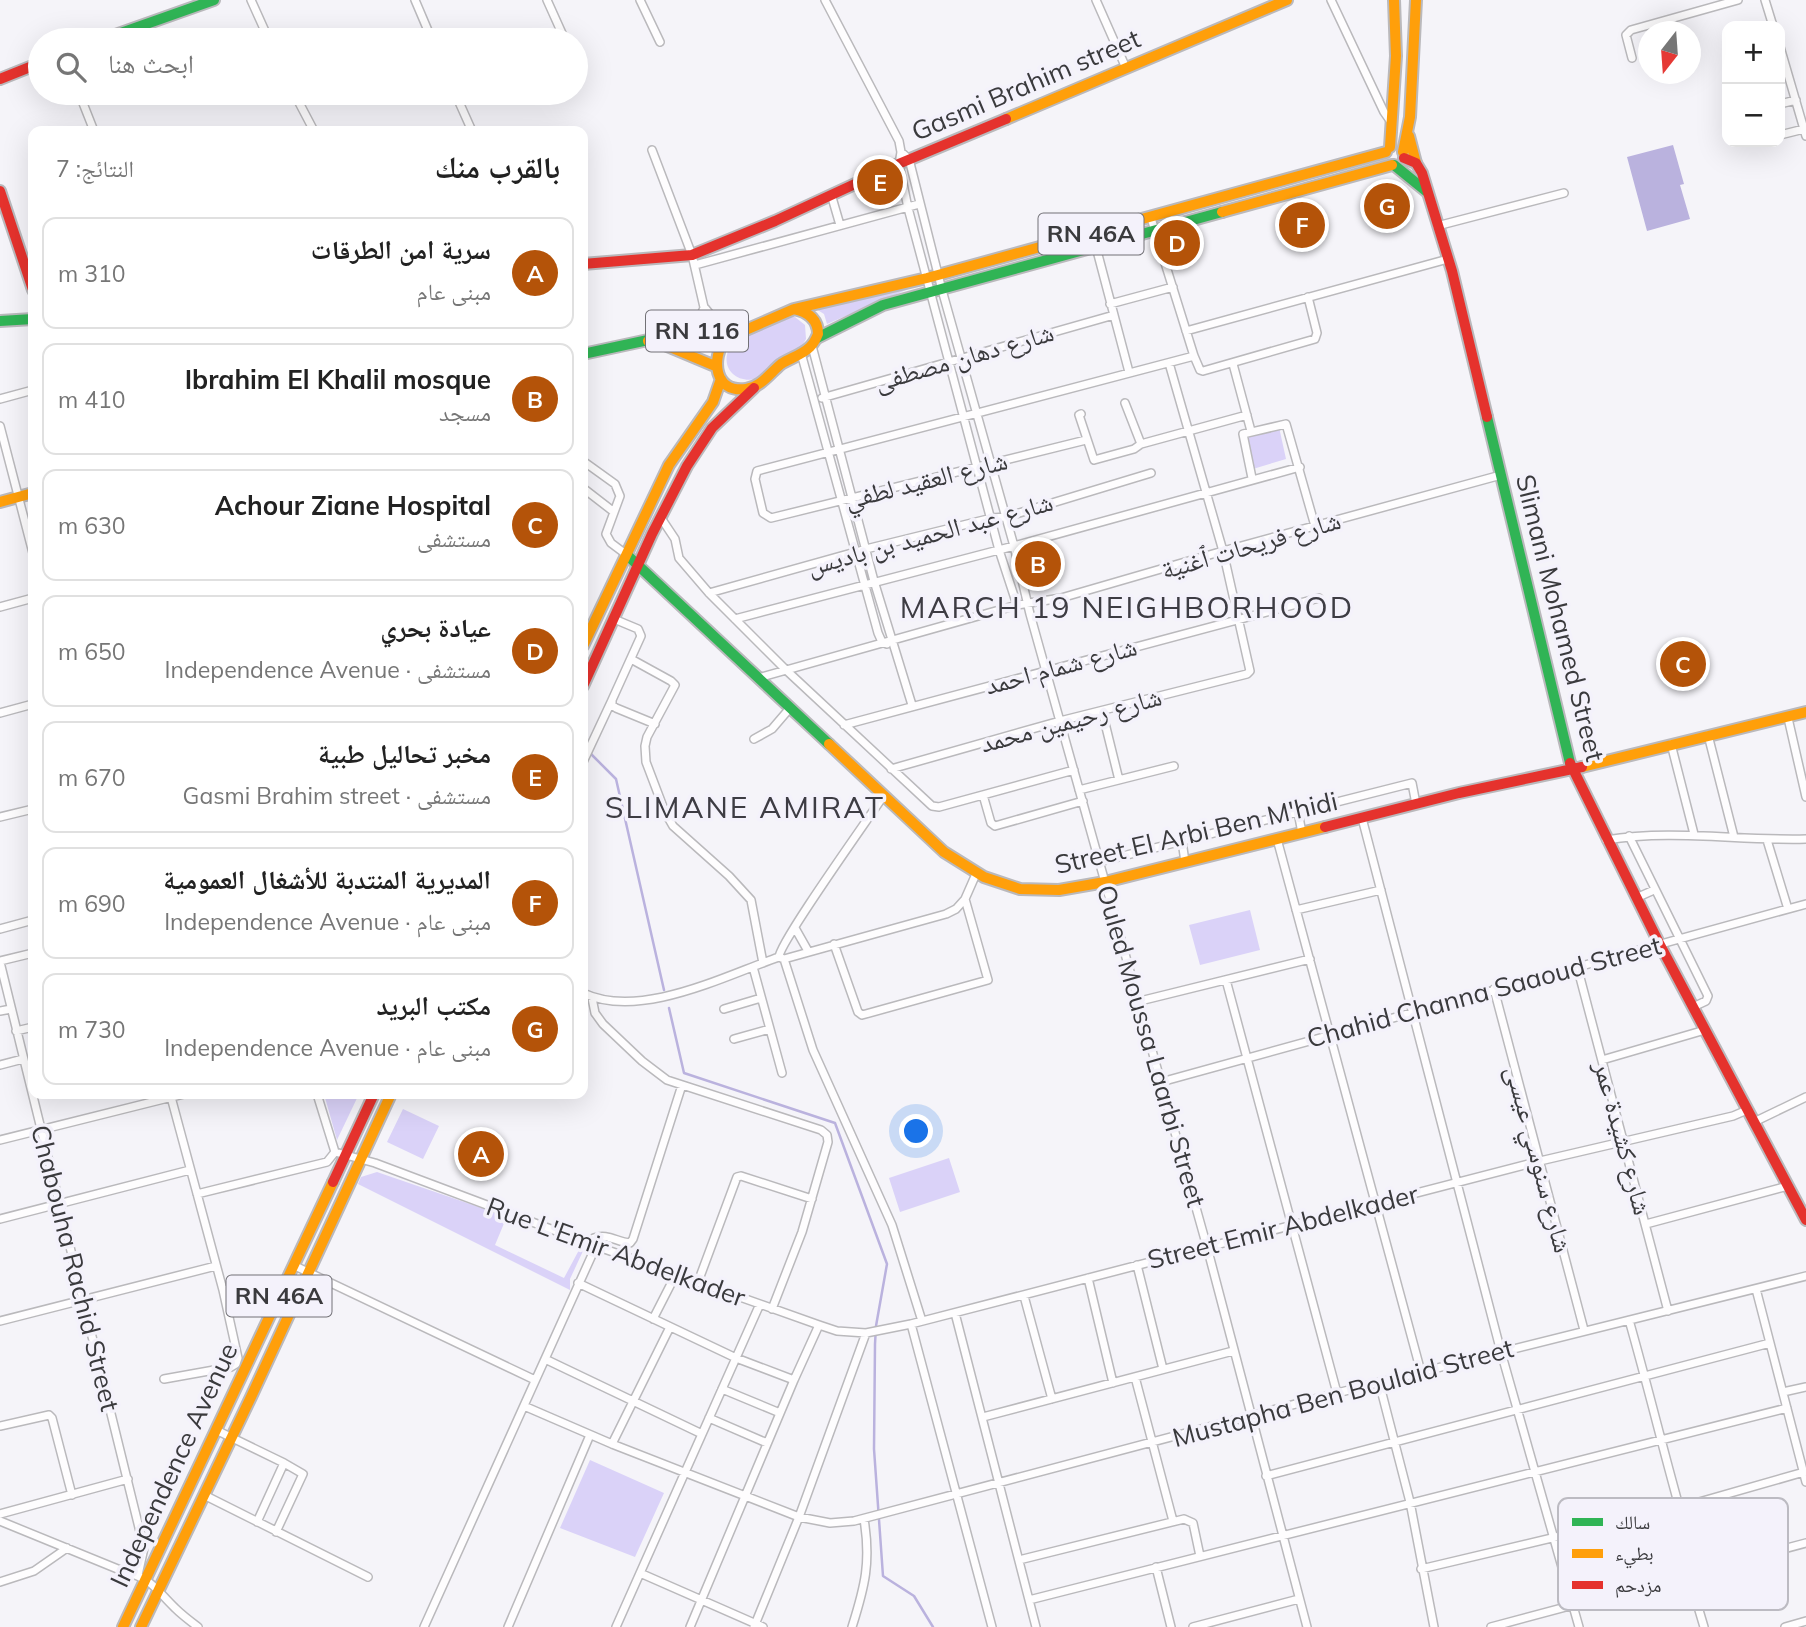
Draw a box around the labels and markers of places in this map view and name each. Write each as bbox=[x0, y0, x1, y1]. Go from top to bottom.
pin: E bbox=[857, 156, 903, 208]
pin: G bbox=[1364, 180, 1410, 232]
pin: F bbox=[1279, 199, 1325, 251]
pin: D bbox=[1154, 217, 1200, 269]
pin: B bbox=[1015, 538, 1061, 590]
pin: C bbox=[1660, 638, 1706, 690]
pin: A bbox=[458, 1128, 504, 1180]

